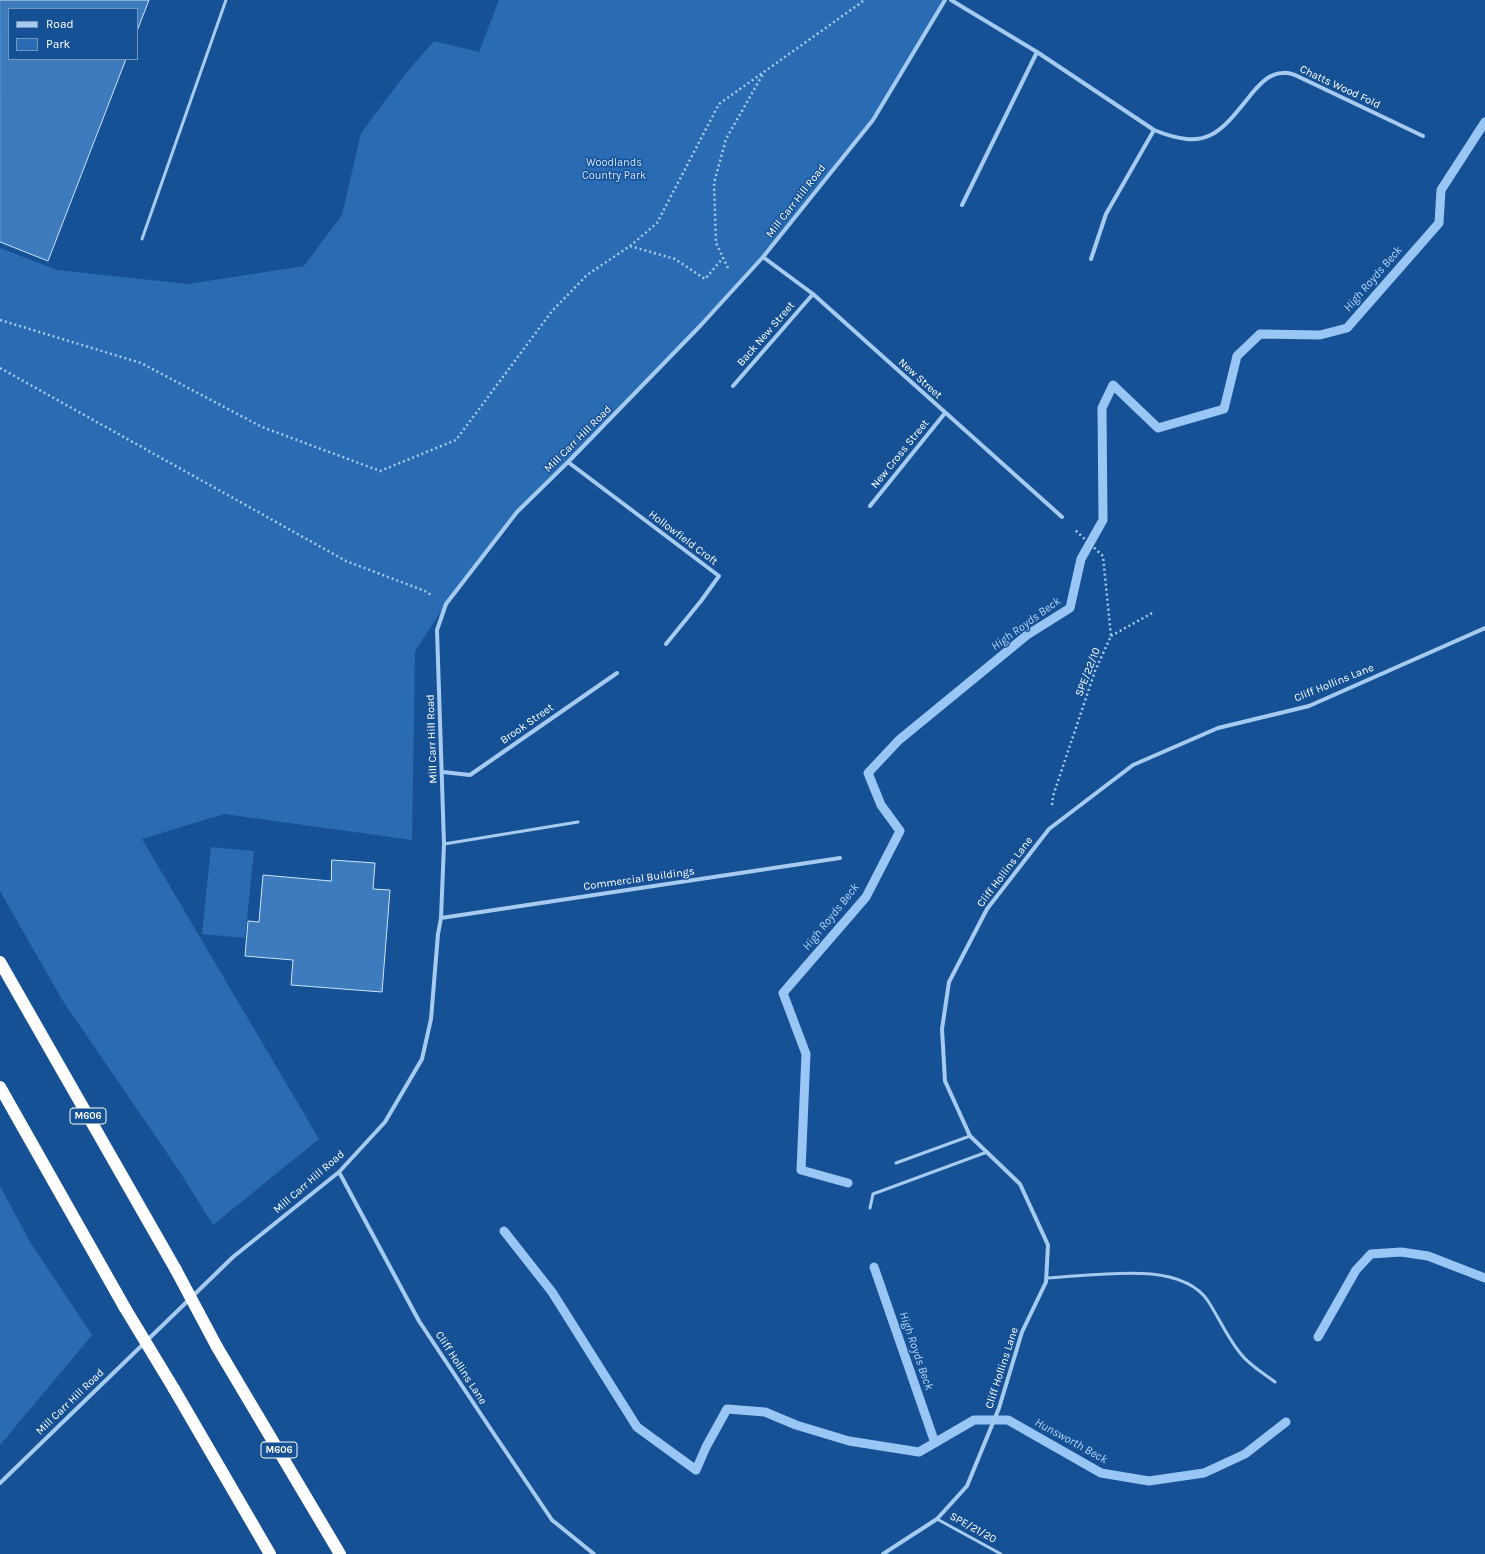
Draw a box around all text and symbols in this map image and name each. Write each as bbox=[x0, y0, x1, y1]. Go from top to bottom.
legend bbox=[8, 8, 138, 60]
text: Road bbox=[46, 17, 74, 31]
text: Park bbox=[46, 37, 70, 51]
street label: Chatts Wood Fold bbox=[1297, 62, 1383, 112]
park label: Woodlands Country Park bbox=[582, 156, 646, 182]
street label: Mill Carr Hill Road bbox=[763, 162, 829, 240]
water label: High Royds Beck bbox=[1341, 243, 1405, 315]
street label: Back New Street bbox=[734, 299, 798, 369]
street label: New Street bbox=[896, 356, 944, 402]
street label: Mill Carr Hill Road bbox=[542, 403, 614, 475]
street label: New Cross Street bbox=[868, 417, 932, 491]
street label: Hollowfield Croft bbox=[646, 508, 720, 568]
water label: High Royds Beck bbox=[989, 594, 1063, 654]
street label: SPE/22/10 bbox=[1073, 646, 1103, 698]
street label: Cliff Hollins Lane bbox=[1292, 661, 1376, 705]
street label: Mill Carr Hill Road bbox=[424, 694, 440, 784]
street label: Brook Street bbox=[498, 701, 556, 747]
street label: Cliff Hollins Lane bbox=[974, 834, 1036, 910]
street label: Commercial Buildings bbox=[583, 865, 695, 893]
water label: High Royds Beck bbox=[800, 881, 862, 953]
road number: M606 bbox=[70, 1108, 106, 1124]
street label: Mill Carr Hill Road bbox=[271, 1148, 347, 1216]
water label: High Royds Beck bbox=[896, 1310, 936, 1392]
street label: Cliff Hollins Lane bbox=[983, 1326, 1021, 1410]
street label: Cliff Hollins Lane bbox=[432, 1329, 490, 1407]
street label: Mill Carr Hill Road bbox=[33, 1366, 107, 1438]
water label: Hunsworth Beck bbox=[1032, 1415, 1110, 1467]
road number: M606 bbox=[261, 1442, 297, 1458]
street label: SPE/21/20 bbox=[947, 1510, 999, 1546]

